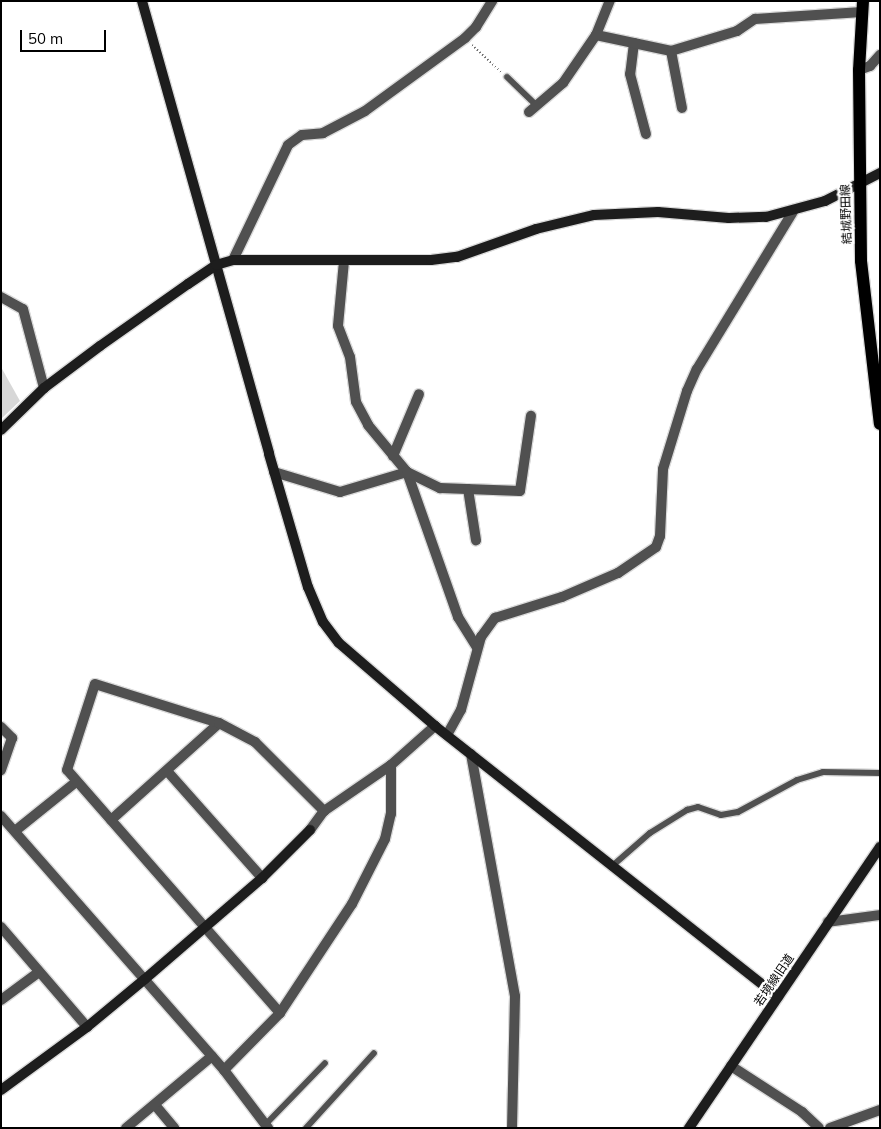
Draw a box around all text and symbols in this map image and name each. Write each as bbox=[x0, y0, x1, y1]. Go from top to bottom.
scale bar bbox=[22, 20, 109, 52]
text: 50 m bbox=[28, 29, 63, 48]
street label: 結城野田線 bbox=[838, 184, 854, 244]
street label: 若境線旧道 bbox=[751, 951, 797, 1009]

